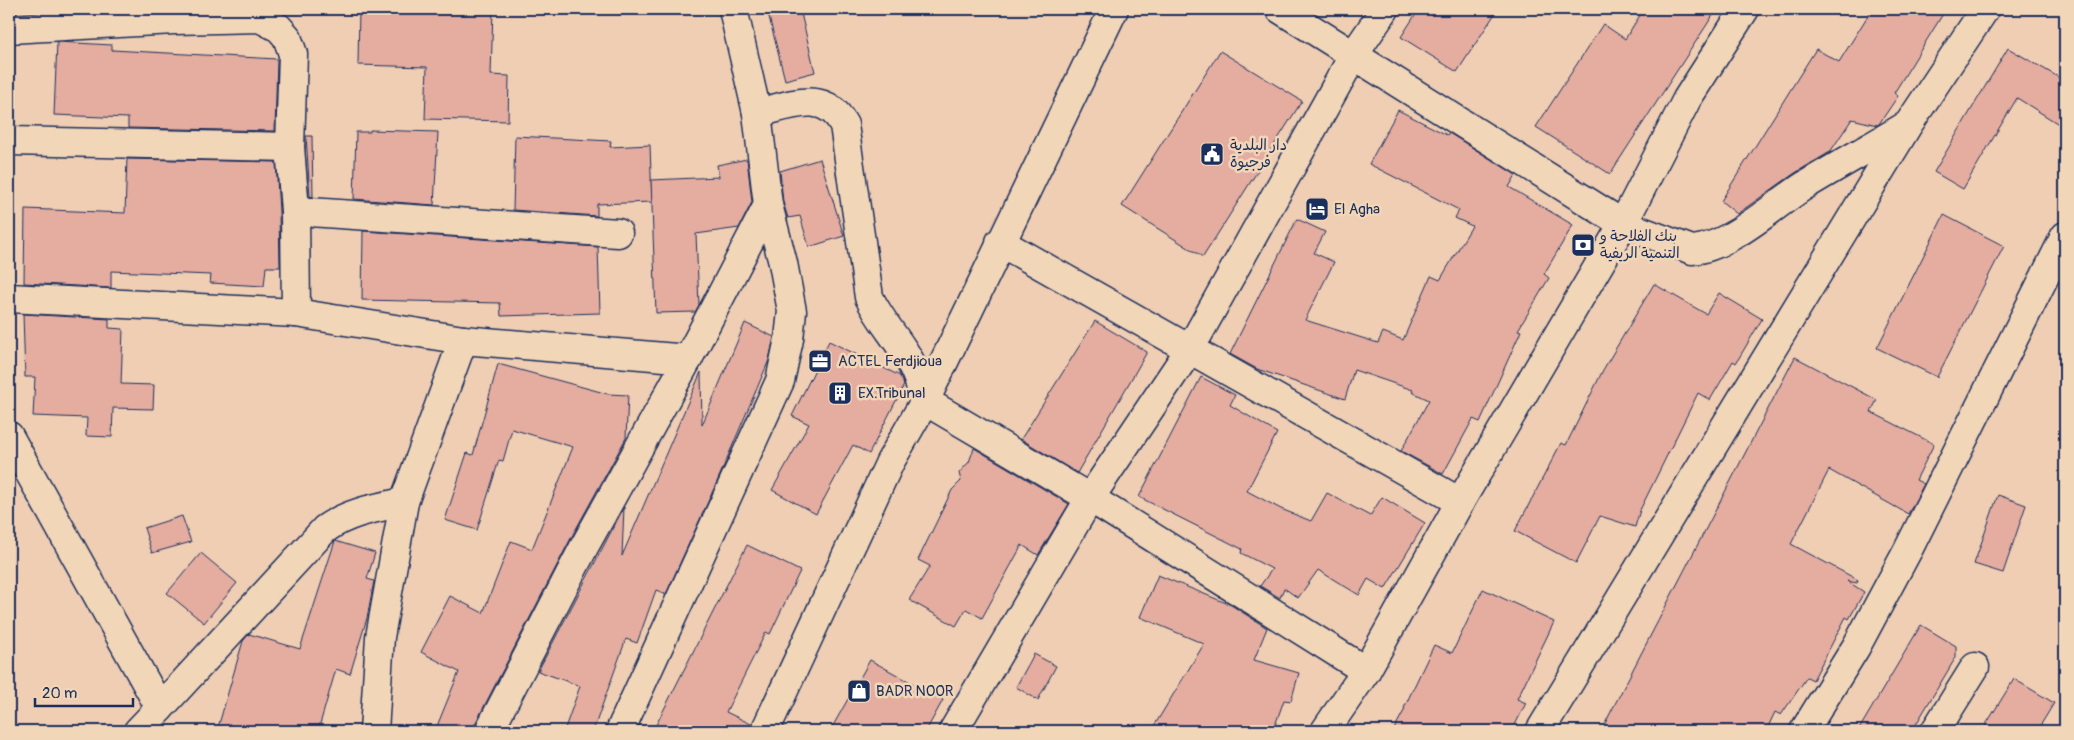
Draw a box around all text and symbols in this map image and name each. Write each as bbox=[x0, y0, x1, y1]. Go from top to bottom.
place label: دار البلدية فرجيوة bbox=[1230, 136, 1287, 172]
public building icon: دار البلدية فرجيوة bbox=[1199, 141, 1225, 167]
hotel icon: El Agha bbox=[1304, 196, 1330, 222]
place label: El Agha bbox=[1334, 200, 1380, 219]
place label: بنك الفلاحة و التنمية الريفية bbox=[1599, 227, 1680, 263]
bank icon: بنك الفلاحة و التنمية الريفية bbox=[1570, 232, 1596, 258]
office icon: ACTEL Ferdjioua bbox=[807, 348, 833, 374]
place label: ACTEL Ferdjioua bbox=[838, 352, 942, 371]
building icon: EX.Tribunal bbox=[827, 380, 853, 406]
place label: EX.Tribunal bbox=[858, 384, 926, 403]
scale bar bbox=[35, 675, 132, 707]
shop icon: BADR NOOR bbox=[846, 678, 872, 704]
place label: BADR NOOR bbox=[876, 682, 954, 701]
text: 20 m bbox=[42, 684, 77, 703]

